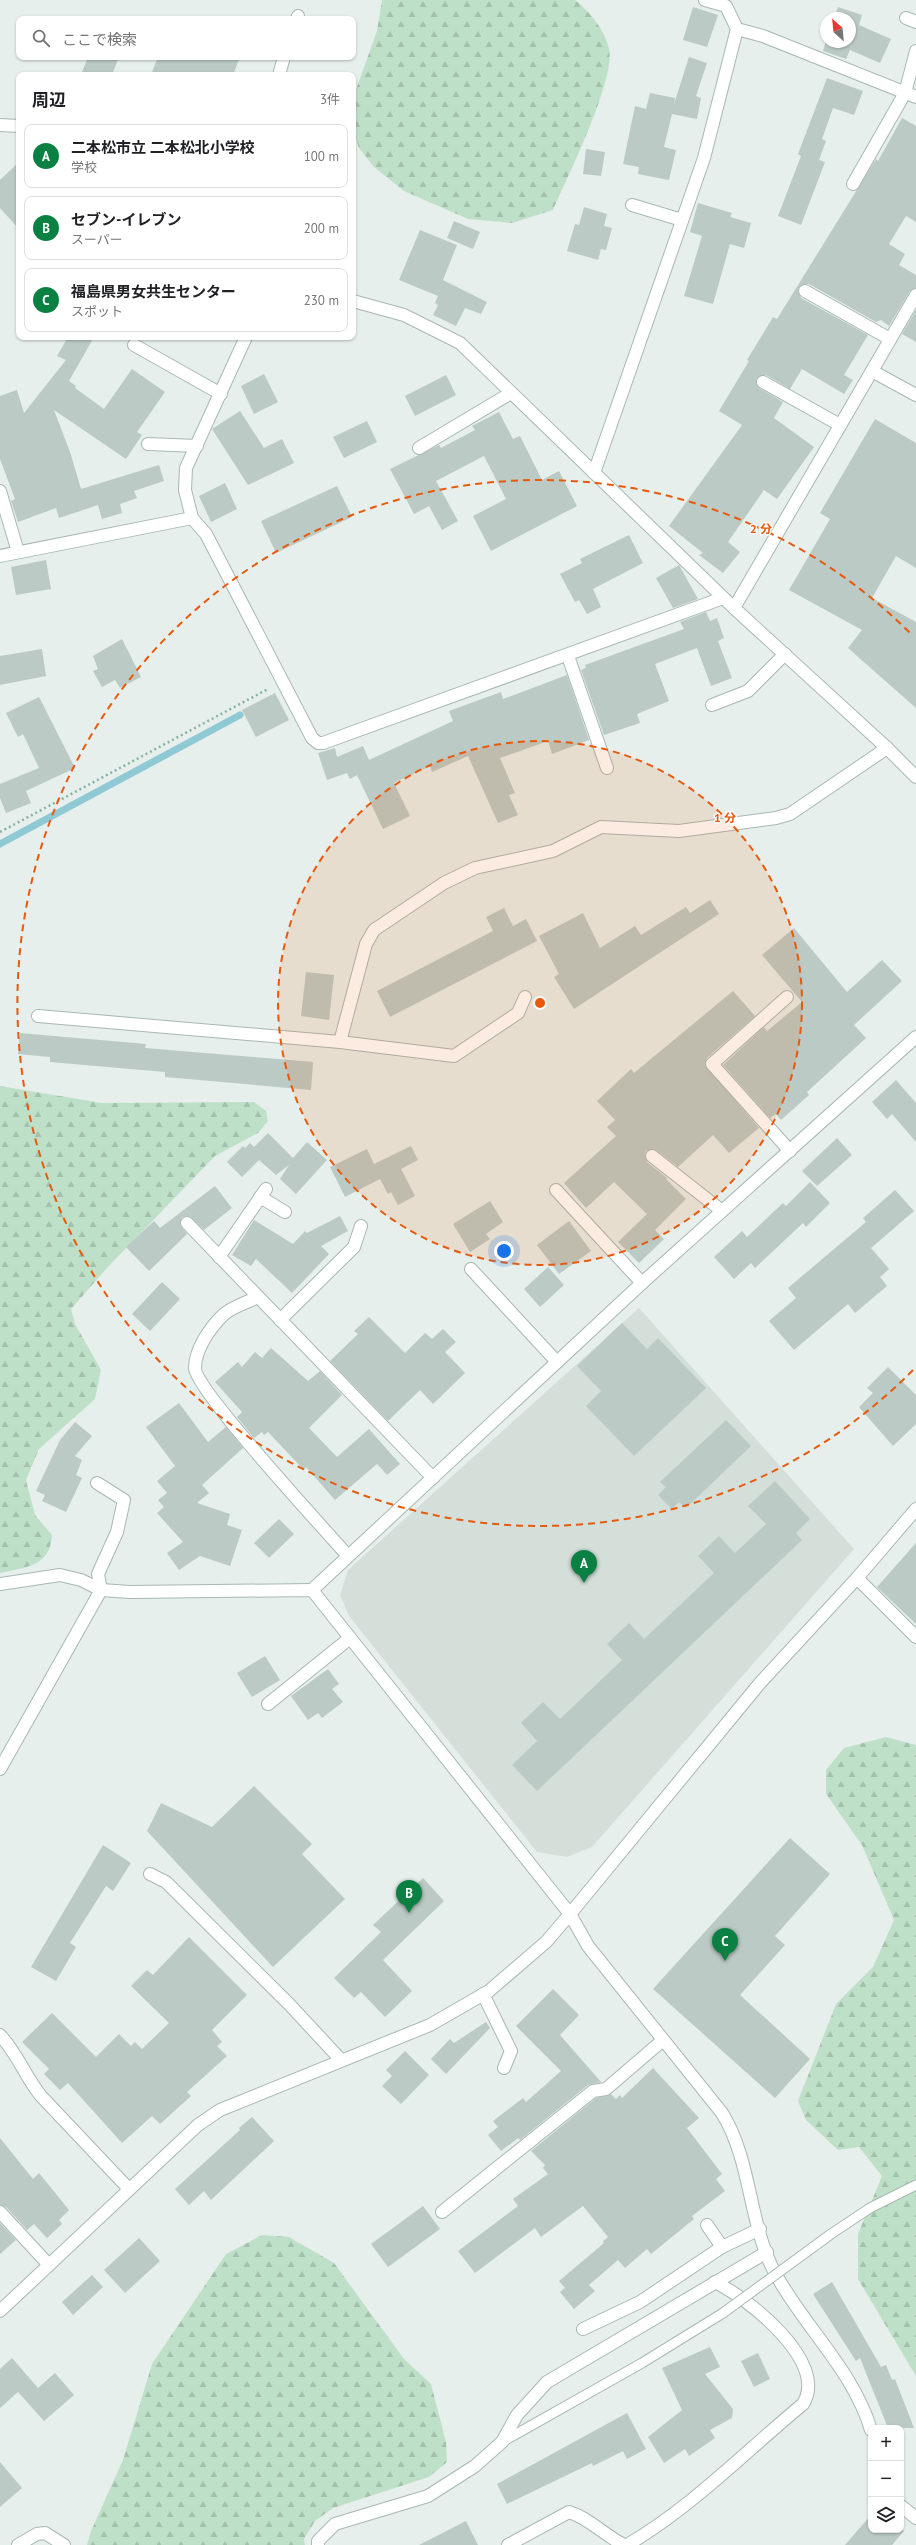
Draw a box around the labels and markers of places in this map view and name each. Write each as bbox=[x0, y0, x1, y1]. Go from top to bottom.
centre of rings bbox=[533, 996, 547, 1010]
pin: A bbox=[571, 1550, 597, 1583]
pin: B bbox=[396, 1880, 422, 1913]
pin: C bbox=[712, 1928, 738, 1961]

